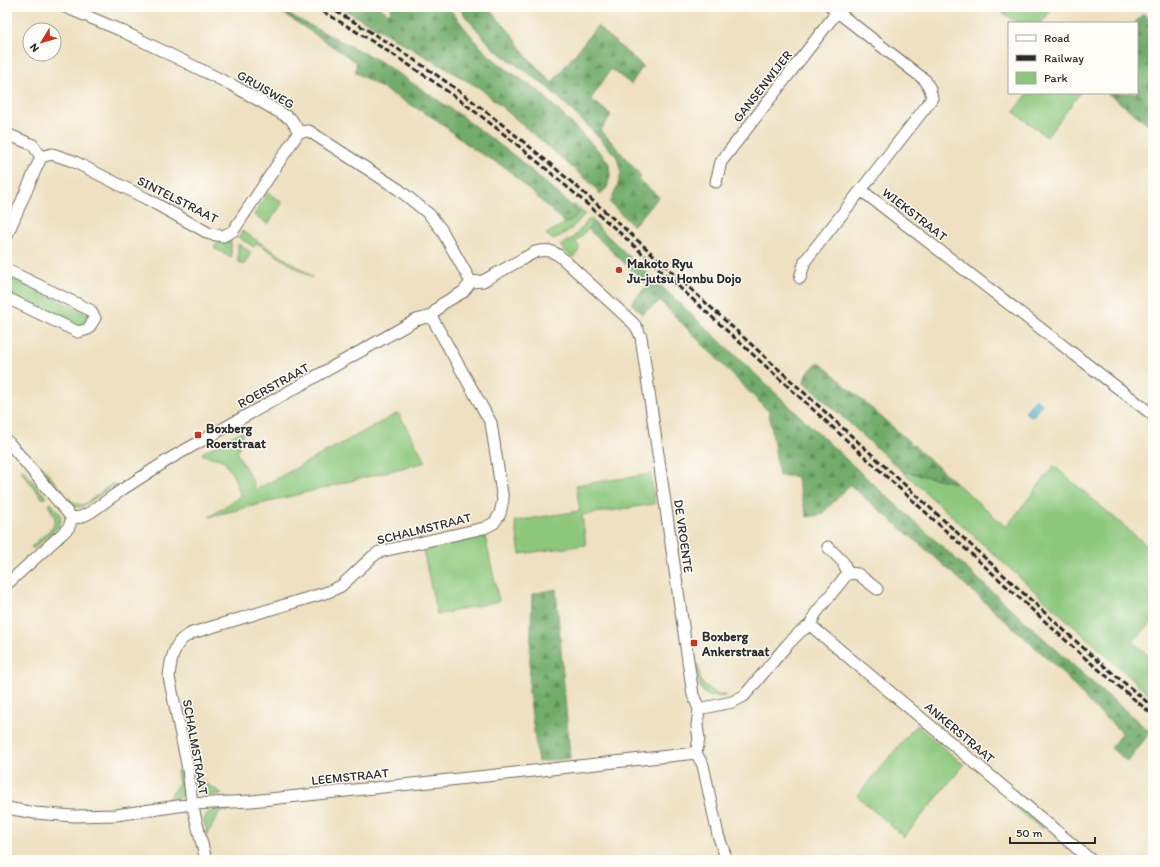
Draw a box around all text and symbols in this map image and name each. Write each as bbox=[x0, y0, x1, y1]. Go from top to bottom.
north arrow bbox=[22, 22, 62, 62]
legend bbox=[1008, 22, 1138, 94]
text: Road bbox=[1044, 31, 1070, 45]
text: N bbox=[27, 41, 42, 55]
street label: GANSENWIJER bbox=[730, 47, 795, 125]
text: Railway bbox=[1044, 51, 1084, 65]
street label: GRUISWEG bbox=[234, 67, 297, 112]
text: Park bbox=[1044, 71, 1068, 85]
street label: SINTELSTRAAT bbox=[135, 173, 221, 227]
street label: WIEKSTRAAT bbox=[879, 184, 951, 245]
place label: Makoto Ryu Ju-jutsu Honbu Dojo bbox=[626, 256, 742, 287]
marker: Makoto Ryu Ju-jutsu Honbu Dojo bbox=[614, 265, 624, 275]
street label: ROERSTRAAT bbox=[235, 359, 312, 411]
place label: Boxberg Roerstraat bbox=[206, 421, 266, 451]
marker: Boxberg Roerstraat bbox=[193, 430, 203, 440]
street label: DE VROENTE bbox=[671, 498, 696, 574]
street label: SCHALMSTRAAT bbox=[375, 509, 473, 547]
place label: Boxberg Ankerstraat bbox=[701, 629, 770, 659]
marker: Boxberg Ankerstraat bbox=[689, 638, 699, 648]
street label: SCHALMSTRAAT bbox=[180, 698, 211, 797]
street label: ANKERSTRAAT bbox=[922, 699, 998, 766]
street label: LEEMSTRAAT bbox=[310, 765, 390, 788]
scale bar bbox=[1010, 819, 1095, 845]
text: 50 m bbox=[1016, 826, 1042, 840]

